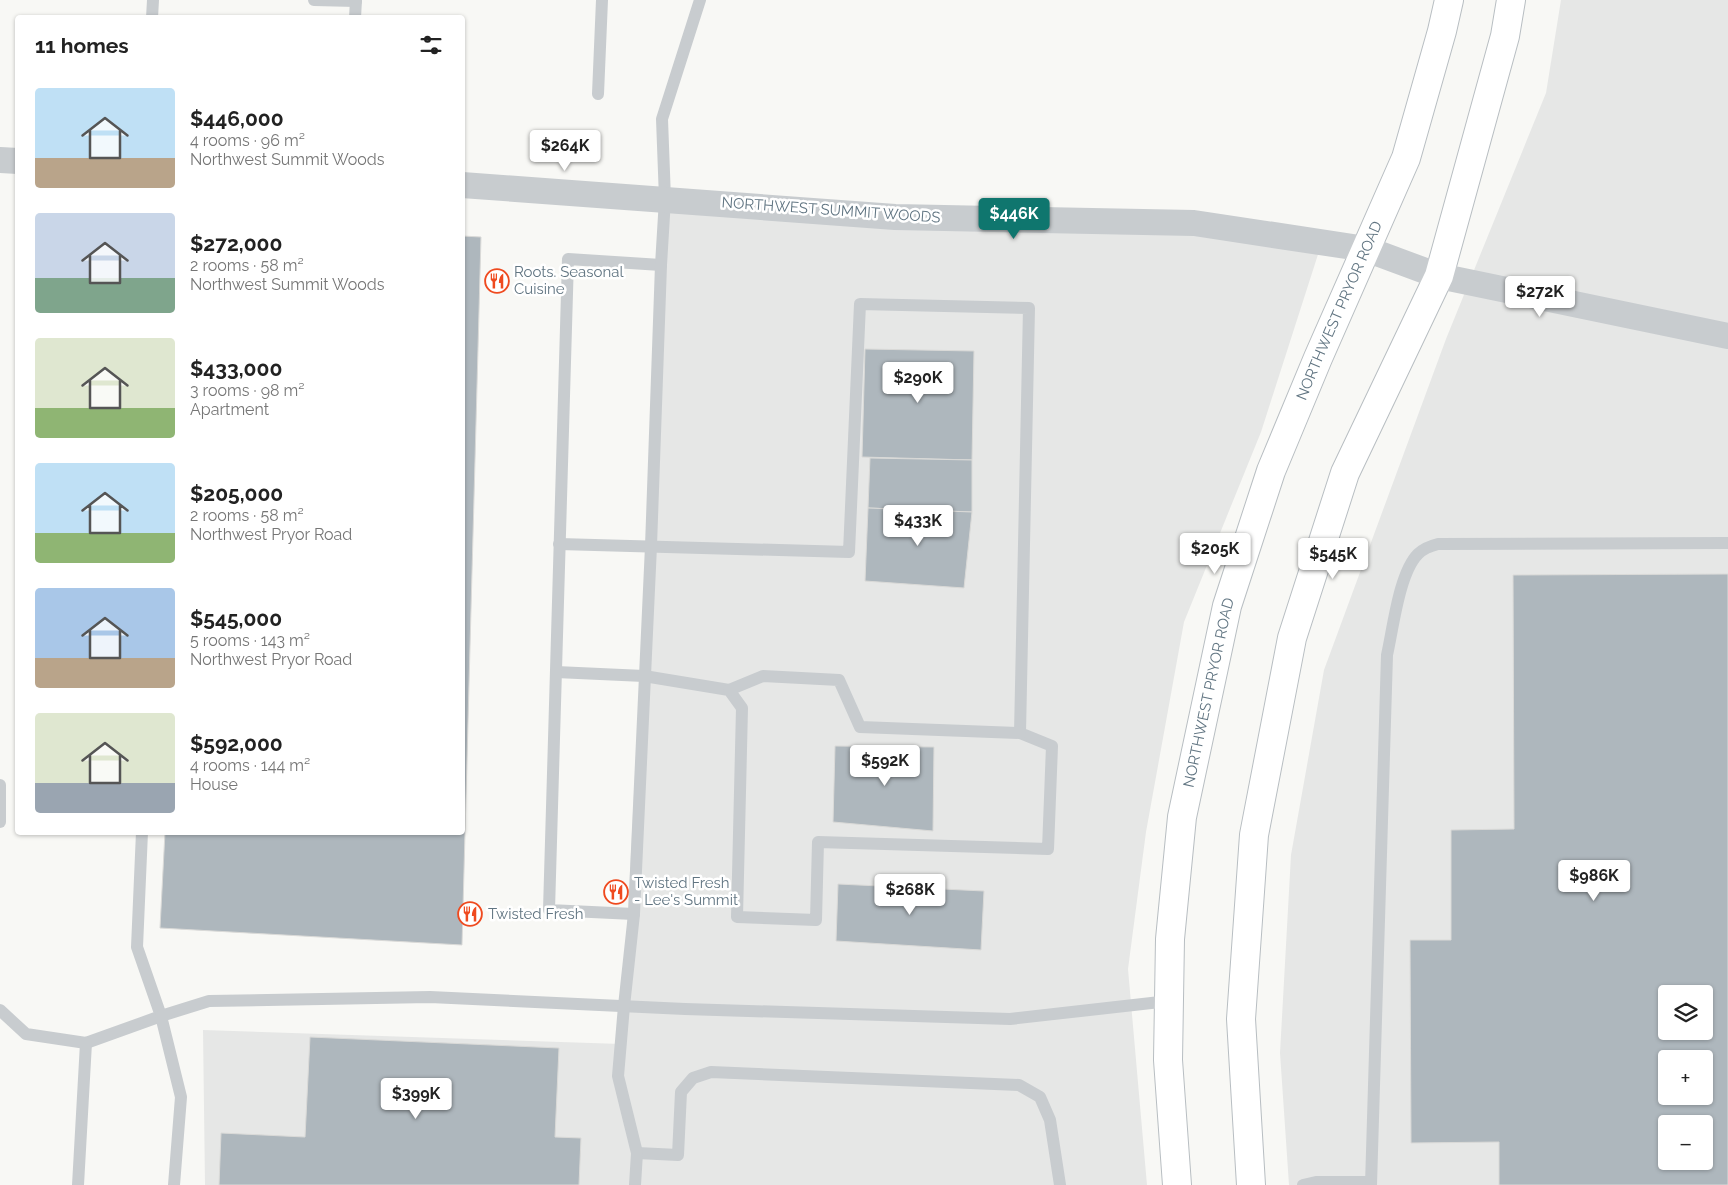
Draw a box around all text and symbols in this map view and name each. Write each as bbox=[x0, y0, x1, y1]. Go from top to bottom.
icon: filters bbox=[417, 31, 445, 59]
text: 11 homes bbox=[35, 33, 129, 58]
text: $446,000 bbox=[190, 106, 284, 131]
icon: home bbox=[75, 108, 135, 168]
pin: $264K bbox=[530, 130, 600, 172]
text: 4 rooms · 96 m² bbox=[190, 131, 305, 150]
text: $264K bbox=[541, 136, 589, 155]
text: Northwest Summit Woods bbox=[190, 150, 385, 169]
street label: NORTHWEST SUMMIT WOODS bbox=[721, 193, 941, 227]
pin: $446K bbox=[979, 198, 1049, 240]
text: $446K bbox=[990, 204, 1038, 223]
street label: NORTHWEST PRYOR ROAD bbox=[1292, 218, 1386, 403]
text: $272,000 bbox=[190, 231, 282, 256]
icon: home bbox=[75, 233, 135, 293]
text: 2 rooms · 58 m² bbox=[190, 256, 304, 275]
place label: Roots. Seasonal Cuisine bbox=[514, 263, 624, 298]
restaurant icon: Roots. Seasonal Cuisine bbox=[484, 268, 510, 294]
text: Northwest Summit Woods bbox=[190, 275, 385, 294]
pin: $272K bbox=[1505, 276, 1575, 318]
text: $272K bbox=[1516, 282, 1564, 301]
text: $433,000 bbox=[190, 356, 282, 381]
icon: home bbox=[75, 358, 135, 418]
pin: $290K bbox=[883, 362, 953, 404]
text: $290K bbox=[893, 368, 943, 387]
text: 3 rooms · 98 m² bbox=[190, 381, 305, 400]
text: Apartment bbox=[190, 400, 269, 419]
text: $205,000 bbox=[190, 481, 283, 506]
icon: home bbox=[75, 483, 135, 543]
pin: $433K bbox=[883, 504, 953, 547]
text: 2 rooms · 58 m² bbox=[190, 506, 304, 525]
text: $433K bbox=[894, 511, 942, 530]
text: Northwest Pryor Road bbox=[190, 525, 352, 544]
pin: $205K bbox=[1180, 532, 1250, 575]
pin: $545K bbox=[1298, 538, 1368, 580]
text: $205K bbox=[1191, 539, 1239, 558]
text: $545K bbox=[1309, 544, 1357, 563]
street label: NORTHWEST PRYOR ROAD bbox=[1180, 595, 1238, 789]
text: $545,000 bbox=[190, 606, 282, 631]
icon: home bbox=[75, 608, 135, 668]
text: 5 rooms · 143 m² bbox=[190, 631, 310, 650]
text: Northwest Pryor Road bbox=[190, 650, 352, 669]
text: $592,000 bbox=[190, 731, 283, 756]
icon: home bbox=[75, 733, 135, 793]
pin: $592K bbox=[850, 744, 920, 787]
text: $592K bbox=[861, 751, 909, 770]
text: 4 rooms · 144 m² bbox=[190, 756, 310, 775]
text: House bbox=[190, 775, 238, 794]
pin: $986K bbox=[1559, 860, 1629, 902]
text: $986K bbox=[1569, 866, 1619, 885]
place label: Twisted Fresh - Lee's Summit bbox=[634, 874, 738, 909]
pin: $268K bbox=[875, 874, 945, 916]
restaurant icon: Twisted Fresh - Lee's Summit bbox=[603, 879, 629, 905]
text: $268K bbox=[885, 880, 935, 899]
restaurant icon: Twisted Fresh bbox=[457, 901, 483, 927]
place label: Twisted Fresh bbox=[488, 905, 584, 923]
map controls bbox=[1658, 985, 1713, 1170]
button: layers bbox=[1658, 985, 1713, 1040]
button: + bbox=[1658, 1050, 1713, 1105]
pin: $399K bbox=[381, 1078, 451, 1120]
text: $399K bbox=[392, 1084, 440, 1103]
button: − bbox=[1658, 1115, 1713, 1170]

